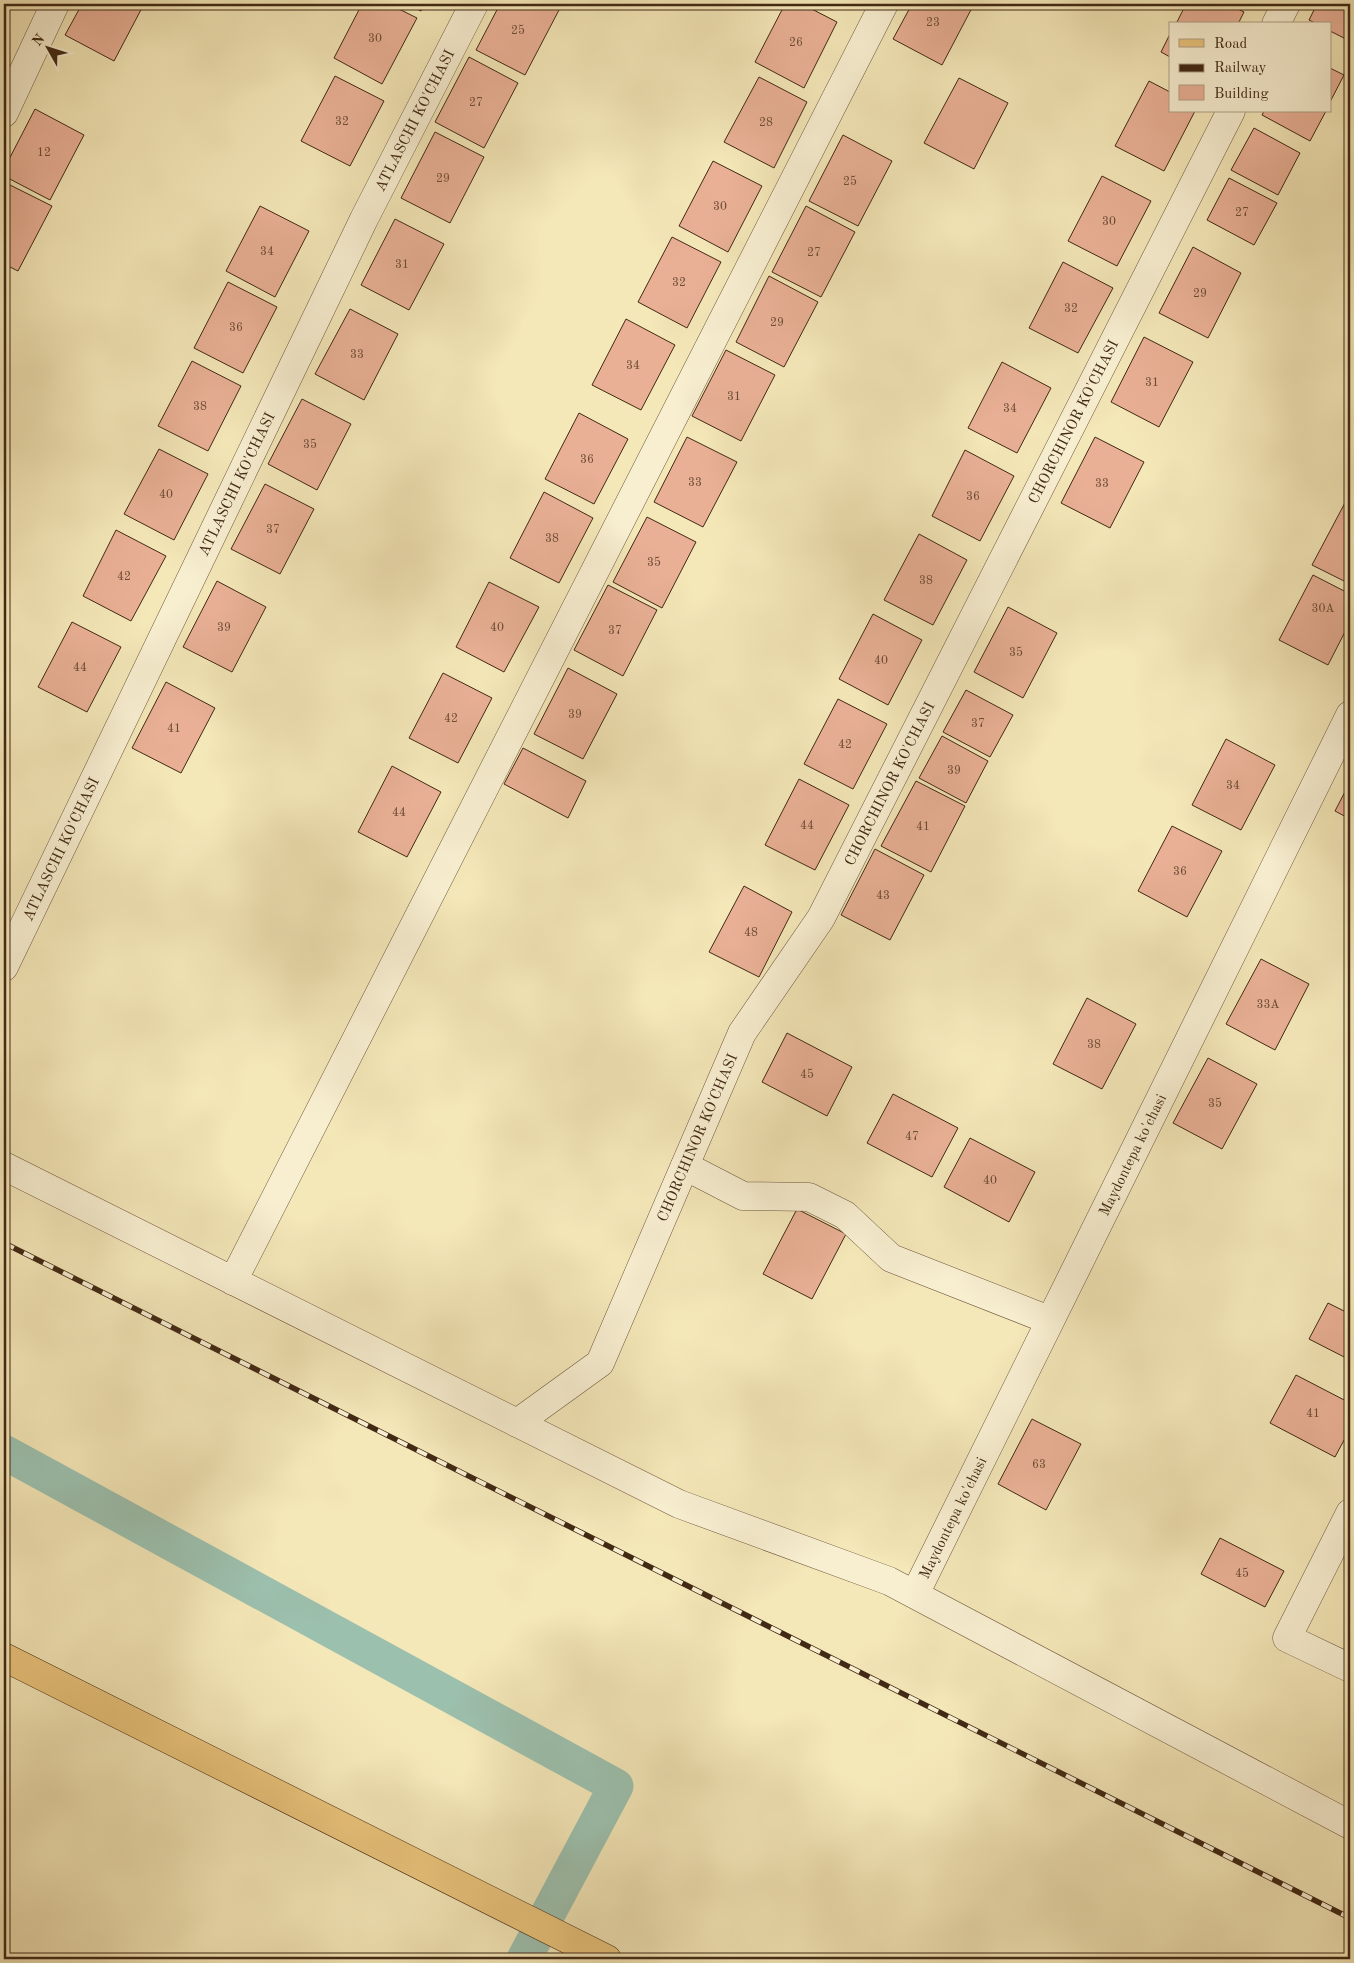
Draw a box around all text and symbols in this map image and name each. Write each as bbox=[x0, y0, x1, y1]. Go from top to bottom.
house number: 23 bbox=[926, 17, 940, 29]
north arrow bbox=[22, 22, 72, 72]
legend bbox=[1169, 22, 1332, 112]
house number: 25 bbox=[511, 24, 525, 37]
text: N bbox=[30, 32, 48, 49]
house number: 30 bbox=[368, 33, 382, 45]
house number: 26 bbox=[789, 37, 803, 49]
text: Road bbox=[1214, 37, 1248, 52]
street label: ATLASCHI KO'CHASI bbox=[373, 48, 458, 194]
text: Railway bbox=[1214, 61, 1267, 76]
text: Building bbox=[1214, 87, 1269, 102]
house number: 27 bbox=[469, 97, 483, 109]
house number: 32 bbox=[335, 116, 349, 128]
house number: 28 bbox=[759, 117, 773, 129]
house number: 12 bbox=[37, 147, 51, 159]
house number: 29 bbox=[436, 173, 450, 185]
house number: 25 bbox=[843, 175, 857, 188]
house number: 30 bbox=[713, 201, 727, 213]
house number: 27 bbox=[1235, 207, 1249, 219]
house number: 30 bbox=[1102, 216, 1116, 228]
house number: 34 bbox=[260, 246, 274, 258]
house number: 27 bbox=[807, 247, 821, 259]
house number: 31 bbox=[395, 259, 409, 271]
house number: 32 bbox=[672, 277, 686, 289]
house number: 29 bbox=[1193, 288, 1207, 300]
house number: 32 bbox=[1064, 303, 1078, 315]
house number: 29 bbox=[770, 317, 784, 329]
house number: 36 bbox=[229, 322, 243, 334]
street label: CHORCHINOR KO'CHASI bbox=[1027, 338, 1122, 507]
house number: 33 bbox=[350, 349, 364, 361]
house number: 34 bbox=[626, 360, 640, 372]
house number: 31 bbox=[1145, 377, 1159, 389]
house number: 31 bbox=[727, 391, 741, 403]
house number: 38 bbox=[193, 401, 207, 413]
house number: 34 bbox=[1003, 403, 1017, 415]
street label: ATLASCHI KO'CHASI bbox=[197, 411, 279, 559]
house number: 35 bbox=[303, 438, 317, 451]
house number: 36 bbox=[580, 454, 594, 466]
house number: 33 bbox=[688, 477, 702, 489]
house number: 33 bbox=[1095, 478, 1109, 490]
house number: 40 bbox=[159, 489, 173, 501]
house number: 36 bbox=[966, 491, 980, 503]
house number: 37 bbox=[266, 524, 280, 536]
house number: 38 bbox=[545, 533, 559, 545]
house number: 35 bbox=[647, 556, 661, 569]
house number: 42 bbox=[117, 571, 131, 583]
house number: 38 bbox=[919, 575, 933, 587]
house number: 30A bbox=[1311, 603, 1335, 615]
house number: 39 bbox=[217, 622, 231, 634]
house number: 40 bbox=[490, 622, 504, 634]
house number: 37 bbox=[608, 625, 622, 637]
house number: 35 bbox=[1009, 646, 1023, 659]
house number: 40 bbox=[874, 655, 888, 667]
house number: 44 bbox=[73, 662, 87, 674]
street label: CHORCHINOR KO'CHASI bbox=[843, 700, 938, 869]
house number: 39 bbox=[568, 709, 582, 721]
house number: 42 bbox=[444, 713, 458, 725]
house number: 37 bbox=[971, 718, 985, 730]
house number: 41 bbox=[167, 723, 181, 735]
house number: 42 bbox=[838, 739, 852, 751]
house number: 39 bbox=[947, 765, 961, 777]
street label: ATLASCHI KO'CHASI bbox=[21, 775, 103, 924]
house number: 34 bbox=[1226, 780, 1240, 792]
house number: 44 bbox=[392, 807, 406, 819]
house number: 44 bbox=[800, 820, 814, 832]
house number: 41 bbox=[916, 821, 930, 833]
house number: 36 bbox=[1173, 866, 1187, 878]
house number: 43 bbox=[876, 890, 890, 902]
house number: 48 bbox=[744, 927, 758, 939]
house number: 33A bbox=[1256, 999, 1280, 1011]
house number: 38 bbox=[1087, 1039, 1101, 1051]
street label: CHORCHINOR KO'CHASI bbox=[656, 1052, 741, 1224]
house number: 45 bbox=[800, 1068, 814, 1081]
street label: Maydontepa ko'chasi bbox=[1097, 1092, 1170, 1219]
house number: 35 bbox=[1208, 1097, 1222, 1110]
house number: 47 bbox=[905, 1131, 919, 1143]
house number: 40 bbox=[983, 1175, 997, 1187]
house number: 41 bbox=[1306, 1408, 1320, 1420]
street label: Maydontepa ko'chasi bbox=[918, 1455, 990, 1582]
house number: 63 bbox=[1032, 1459, 1046, 1471]
house number: 45 bbox=[1235, 1567, 1249, 1580]

